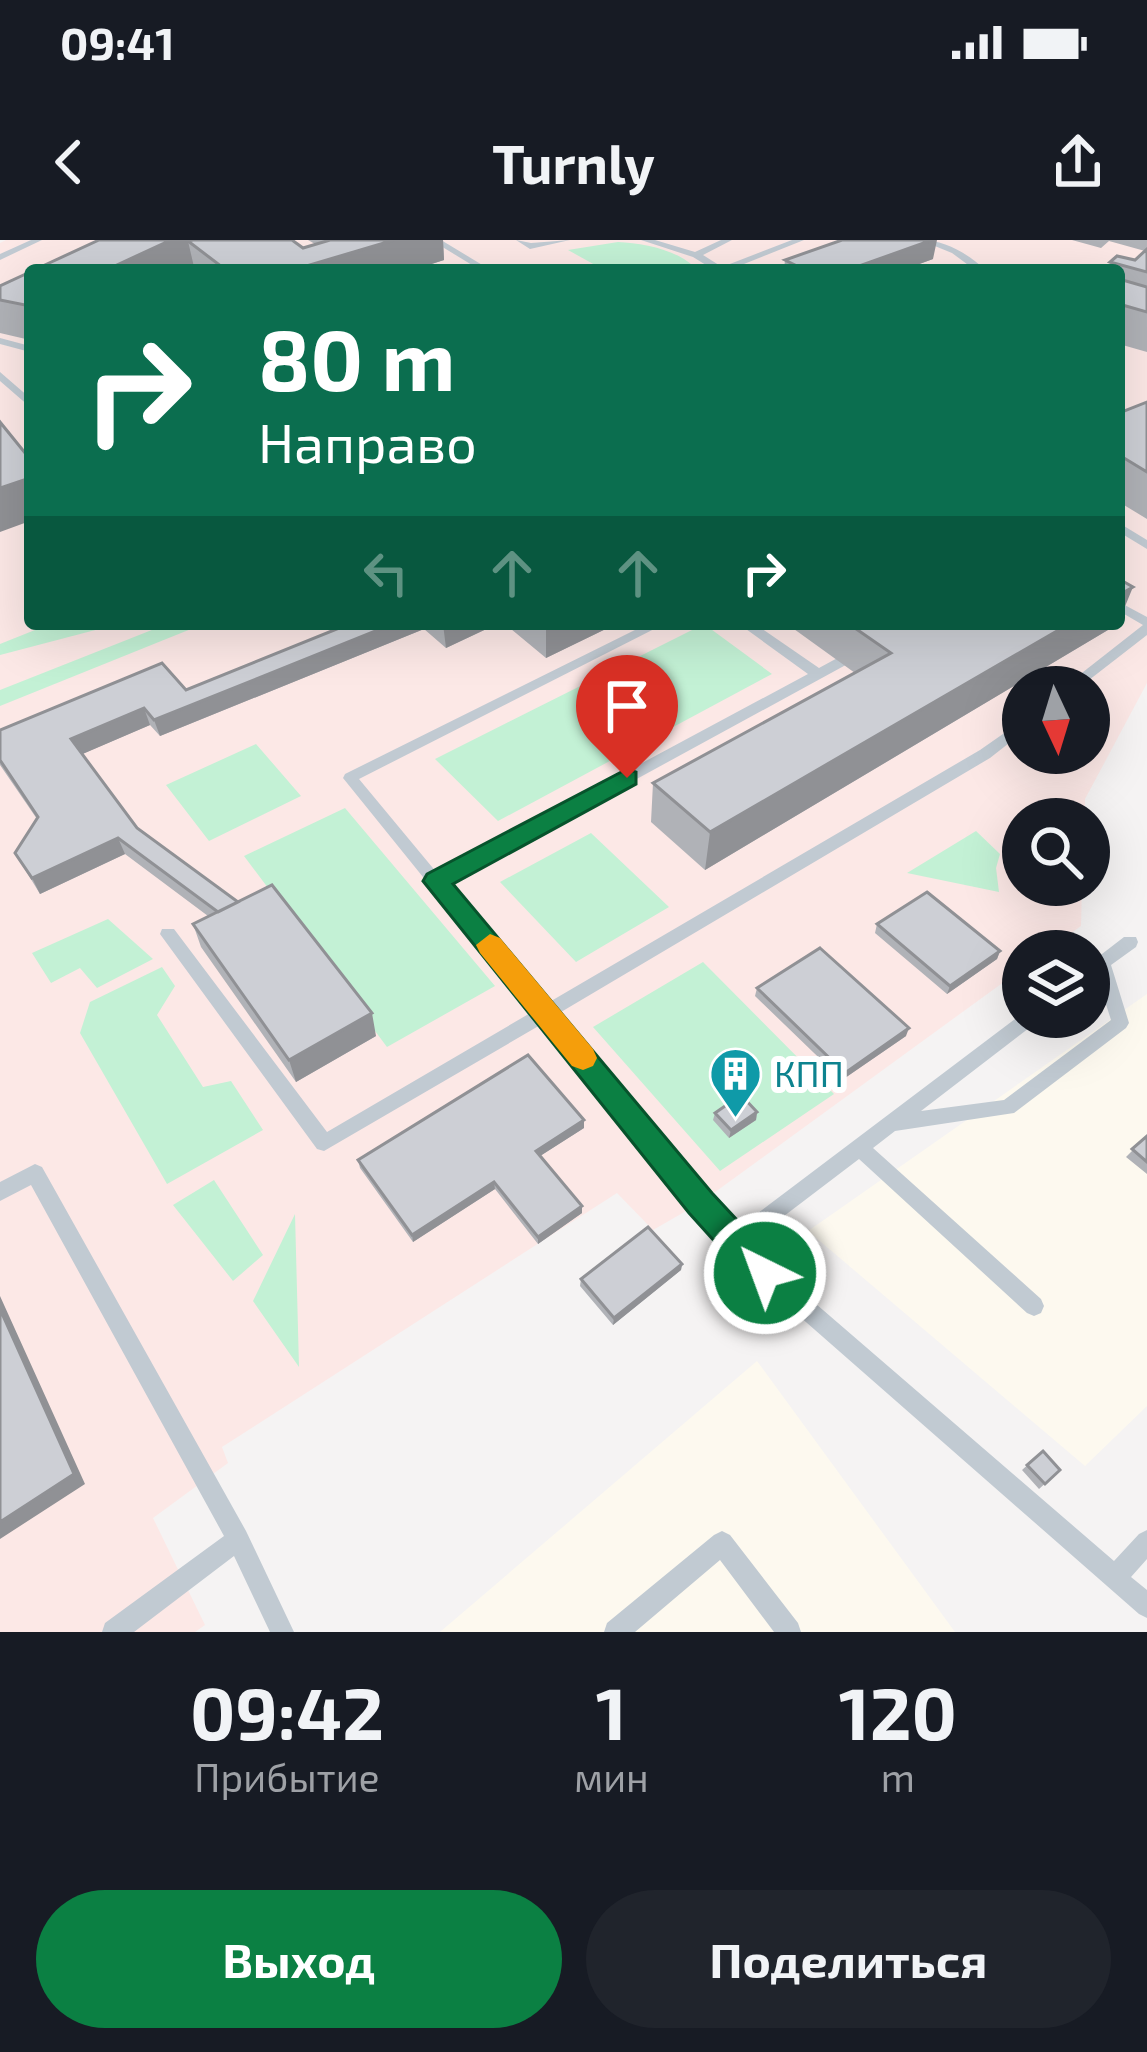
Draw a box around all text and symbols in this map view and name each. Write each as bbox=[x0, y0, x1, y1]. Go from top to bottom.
text: 09:41 bbox=[60, 15, 175, 69]
icon: back bbox=[36, 129, 102, 195]
icon: share bbox=[1045, 129, 1111, 195]
text: Turnly bbox=[492, 130, 655, 195]
text: 80 m bbox=[258, 307, 455, 408]
icon: right bbox=[60, 312, 216, 468]
text: Направо bbox=[258, 409, 477, 474]
icon: left bbox=[353, 540, 419, 606]
icon: ahead bbox=[479, 540, 545, 606]
icon: ahead bbox=[605, 540, 671, 606]
icon: right bbox=[731, 540, 797, 606]
pin bbox=[576, 655, 678, 778]
north arrow bbox=[1002, 666, 1110, 774]
map controls bbox=[1002, 666, 1110, 1038]
icon: arrive bbox=[594, 673, 660, 739]
button: search bbox=[1002, 798, 1110, 906]
button: layers bbox=[1002, 930, 1110, 1038]
building icon: КПП bbox=[707, 1046, 763, 1120]
place label: КПП bbox=[774, 1051, 844, 1094]
position arrow bbox=[702, 1210, 828, 1336]
text: 09:42 bbox=[190, 1668, 384, 1754]
text: 1 bbox=[596, 1668, 627, 1754]
text: 120 bbox=[839, 1668, 957, 1754]
text: Прибытие bbox=[194, 1753, 380, 1800]
text: мин bbox=[574, 1753, 649, 1800]
text: m bbox=[881, 1753, 915, 1800]
button: Выход bbox=[36, 1890, 562, 2028]
button: Поделиться bbox=[586, 1890, 1111, 2028]

